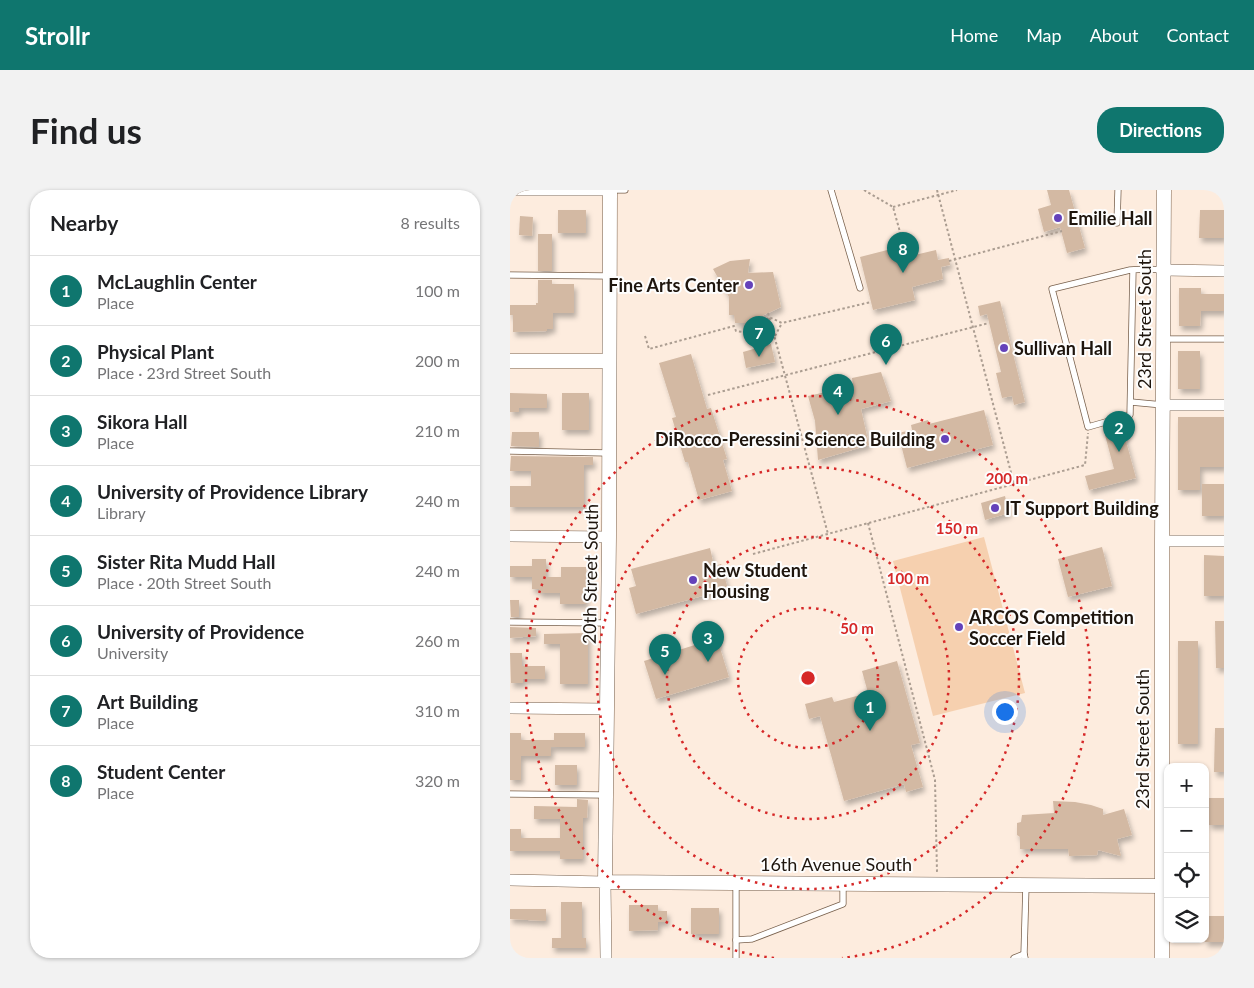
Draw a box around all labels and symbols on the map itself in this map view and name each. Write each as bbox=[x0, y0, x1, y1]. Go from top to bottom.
place label: Emilie Hall bbox=[1068, 207, 1153, 229]
marker: Emilie Hall bbox=[1052, 212, 1064, 224]
pin: 8 bbox=[887, 232, 919, 273]
street label: 23rd Street South bbox=[1133, 249, 1155, 389]
place label: Fine Arts Center bbox=[608, 274, 739, 296]
marker: Fine Arts Center bbox=[743, 279, 755, 291]
pin: 7 bbox=[743, 316, 775, 357]
pin: 6 bbox=[870, 324, 902, 365]
place label: Sullivan Hall bbox=[1014, 337, 1112, 359]
marker: Sullivan Hall bbox=[998, 342, 1010, 354]
pin: 4 bbox=[822, 374, 854, 415]
pin: 2 bbox=[1103, 411, 1135, 452]
place label: DiRocco-Peressini Science Building bbox=[655, 428, 935, 450]
marker: DiRocco-Peressini Science Building bbox=[939, 433, 951, 445]
text: 200 m bbox=[986, 469, 1028, 487]
place label: IT Support Building bbox=[1005, 497, 1159, 519]
marker: IT Support Building bbox=[989, 502, 1001, 514]
street label: 20th Street South bbox=[578, 504, 602, 644]
text: 150 m bbox=[936, 519, 978, 537]
place label: New Student Housing bbox=[703, 559, 808, 602]
text: 100 m bbox=[887, 569, 929, 587]
marker: New Student Housing bbox=[687, 574, 699, 586]
place label: ARCOS Competition Soccer Field bbox=[968, 606, 1134, 649]
text: 50 m bbox=[840, 619, 874, 637]
pin: 3 bbox=[692, 621, 724, 662]
marker: ARCOS Competition Soccer Field bbox=[953, 621, 965, 633]
pin: 5 bbox=[649, 634, 681, 675]
centre of rings bbox=[799, 669, 817, 687]
street label: 23rd Street South bbox=[1131, 669, 1153, 809]
pin: 1 bbox=[854, 690, 886, 731]
your location bbox=[992, 699, 1018, 725]
street label: 16th Avenue South bbox=[760, 853, 912, 875]

